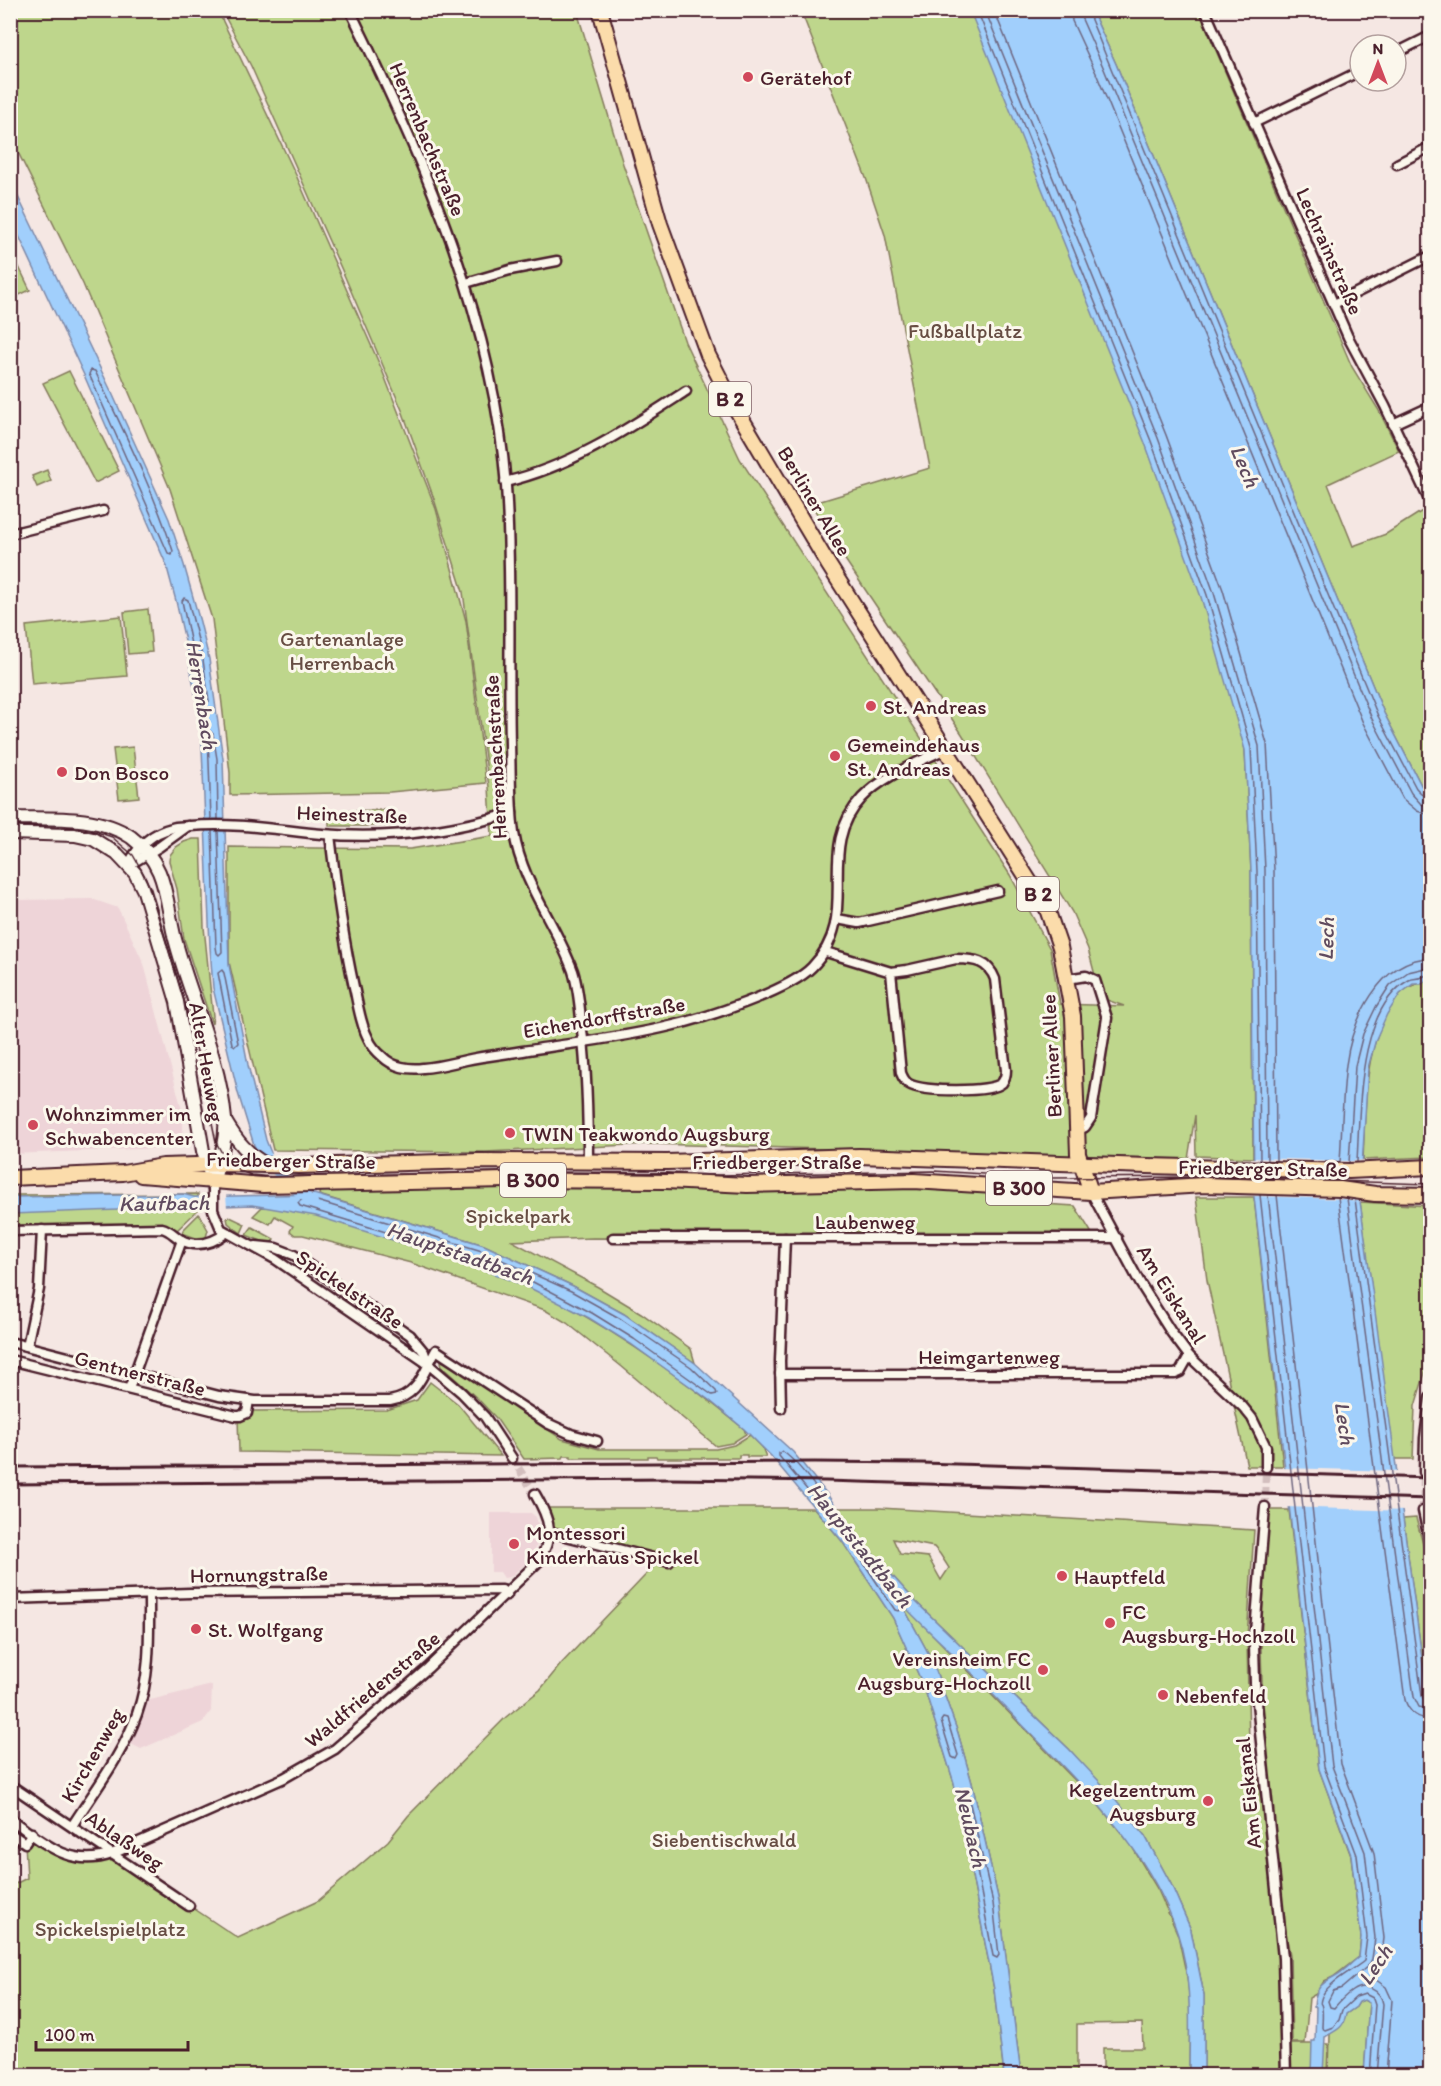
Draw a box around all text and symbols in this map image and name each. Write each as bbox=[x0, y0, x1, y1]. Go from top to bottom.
north arrow bbox=[1348, 33, 1408, 93]
text: N bbox=[1373, 39, 1383, 58]
street label: Herrenbachstraße bbox=[384, 58, 472, 220]
place label: Gerätehof bbox=[760, 65, 851, 90]
marker: Gerätehof bbox=[741, 70, 755, 84]
street label: Lechrainstraße bbox=[1291, 184, 1369, 318]
park label: Fußballplatz bbox=[908, 318, 1022, 343]
road number: B 2 bbox=[709, 382, 751, 416]
water label: Lech bbox=[1224, 441, 1266, 492]
street label: Berliner Allee bbox=[772, 442, 858, 560]
park label: Gartenanlage Herrenbach bbox=[280, 626, 404, 675]
water label: Herrenbach bbox=[180, 638, 224, 752]
street label: Herrenbachstraße bbox=[478, 674, 512, 840]
place label: St. Andreas bbox=[883, 694, 987, 719]
marker: St. Andreas bbox=[864, 699, 878, 713]
place label: Gemeindehaus St. Andreas bbox=[847, 732, 980, 781]
marker: Gemeindehaus St. Andreas bbox=[828, 749, 842, 763]
place label: Don Bosco bbox=[74, 760, 169, 785]
marker: Don Bosco bbox=[55, 765, 69, 779]
street label: Heinestraße bbox=[296, 800, 408, 828]
road number: B 2 bbox=[1017, 877, 1059, 911]
water label: Lech bbox=[1312, 916, 1340, 961]
street label: Eichendorffstraße bbox=[521, 990, 687, 1044]
street label: Berliner Allee bbox=[1035, 994, 1067, 1118]
street label: Alter Heuweg bbox=[184, 1000, 230, 1124]
place label: Wohnzimmer im Schwabencenter bbox=[45, 1101, 193, 1150]
marker: Wohnzimmer im Schwabencenter bbox=[26, 1118, 40, 1132]
place label: TWIN Teakwondo Augsburg bbox=[522, 1121, 770, 1146]
marker: TWIN Teakwondo Augsburg bbox=[503, 1126, 517, 1140]
street label: Friedberger Straße bbox=[206, 1146, 376, 1174]
street label: Friedberger Straße bbox=[692, 1149, 862, 1174]
street label: Friedberger Straße bbox=[1178, 1154, 1348, 1182]
road number: B 300 bbox=[500, 1163, 566, 1197]
road number: B 300 bbox=[986, 1171, 1052, 1205]
water label: Kaufbach bbox=[118, 1189, 210, 1217]
park label: Spickelpark bbox=[465, 1203, 571, 1228]
street label: Laubenweg bbox=[815, 1209, 915, 1234]
water label: Hauptstadtbach bbox=[383, 1215, 537, 1291]
street label: Am Eiskanal bbox=[1132, 1240, 1212, 1348]
street label: Spickelstraße bbox=[292, 1244, 408, 1334]
street label: Heimgartenweg bbox=[918, 1344, 1060, 1369]
street label: Gentnerstraße bbox=[72, 1345, 208, 1401]
water label: Lech bbox=[1329, 1400, 1361, 1447]
water label: Hauptstadtbach bbox=[801, 1477, 919, 1613]
place label: Montessori Kinderhaus Spickel bbox=[526, 1520, 699, 1569]
marker: Montessori Kinderhaus Spickel bbox=[507, 1537, 521, 1551]
street label: Hornungstraße bbox=[190, 1560, 328, 1588]
place label: Hauptfeld bbox=[1074, 1564, 1165, 1589]
marker: Hauptfeld bbox=[1055, 1569, 1069, 1583]
place label: FC Augsburg-Hochzoll bbox=[1122, 1599, 1295, 1648]
marker: FC Augsburg-Hochzoll bbox=[1103, 1616, 1117, 1630]
place label: St. Wolfgang bbox=[208, 1617, 323, 1642]
marker: St. Wolfgang bbox=[189, 1622, 203, 1636]
street label: Waldfriedenstraße bbox=[299, 1625, 445, 1753]
place label: Vereinsheim FC Augsburg-Hochzoll bbox=[858, 1646, 1031, 1695]
marker: Vereinsheim FC Augsburg-Hochzoll bbox=[1036, 1663, 1050, 1677]
place label: Nebenfeld bbox=[1175, 1683, 1267, 1708]
marker: Nebenfeld bbox=[1156, 1688, 1170, 1702]
street label: Kirchenweg bbox=[55, 1703, 129, 1807]
street label: Am Eiskanal bbox=[1230, 1736, 1266, 1850]
place label: Kegelzentrum Augsburg bbox=[1069, 1777, 1196, 1826]
water label: Neubach bbox=[949, 1784, 993, 1870]
marker: Kegelzentrum Augsburg bbox=[1201, 1794, 1215, 1808]
street label: Ablaßweg bbox=[81, 1805, 169, 1875]
park label: Siebentischwald bbox=[652, 1827, 797, 1852]
park label: Spickelspielplatz bbox=[35, 1916, 186, 1941]
water label: Lech bbox=[1352, 1939, 1399, 1990]
scale bar bbox=[36, 2014, 188, 2052]
text: 100 m bbox=[45, 2024, 95, 2046]

